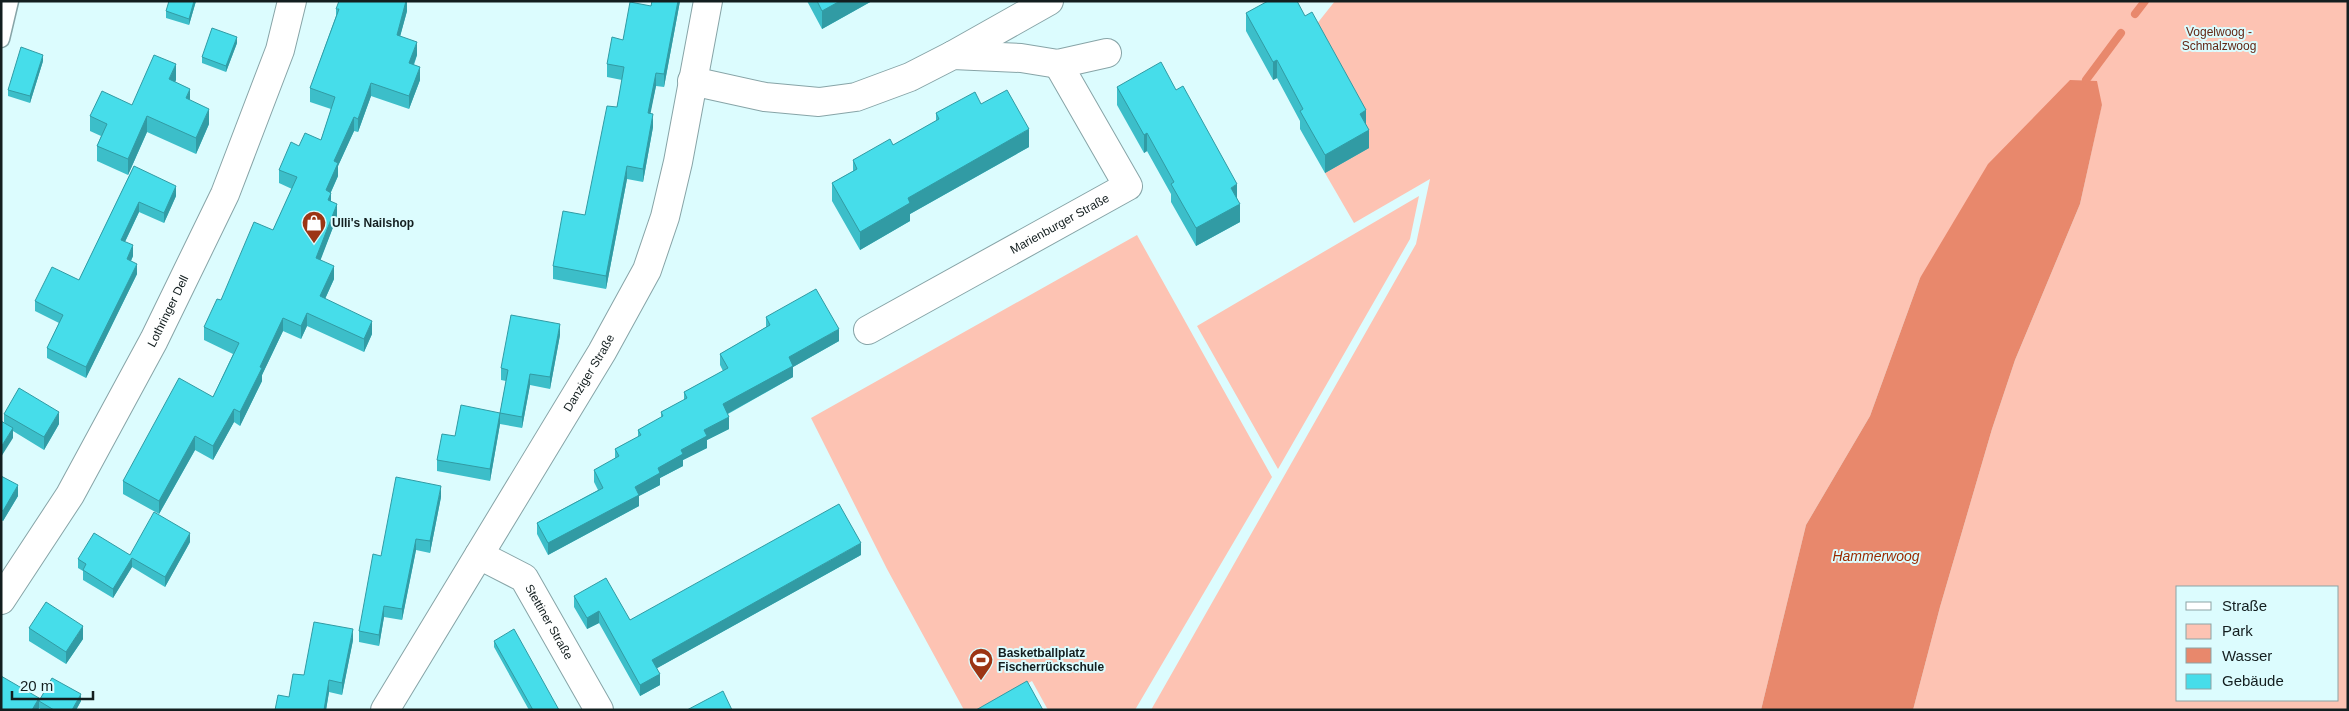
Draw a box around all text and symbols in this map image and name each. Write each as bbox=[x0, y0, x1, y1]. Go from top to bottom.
park label: Vogelwoog - Schmalzwoog bbox=[2182, 25, 2256, 53]
street label: Marienburger Straße bbox=[1008, 191, 1112, 257]
shop icon: Ulli's Nailshop bbox=[301, 210, 327, 244]
place label: Ulli's Nailshop bbox=[332, 216, 414, 230]
street label: Lothringer Dell bbox=[144, 273, 191, 350]
street label: Danziger Straße bbox=[561, 332, 617, 414]
water label: Hammerwoog bbox=[1832, 548, 1920, 564]
street label: Stettiner Straße bbox=[522, 582, 576, 662]
legend bbox=[2176, 586, 2339, 701]
text: Straße bbox=[2222, 597, 2267, 614]
text: Park bbox=[2222, 622, 2253, 639]
place label: Basketballplatz Fischerrückschule bbox=[998, 646, 1104, 674]
sports icon: Basketballplatz Fischerrückschule bbox=[968, 647, 994, 681]
text: Wasser bbox=[2222, 647, 2272, 664]
scale bar bbox=[12, 668, 94, 700]
text: Gebäude bbox=[2222, 672, 2284, 689]
text: 20 m bbox=[20, 677, 53, 694]

